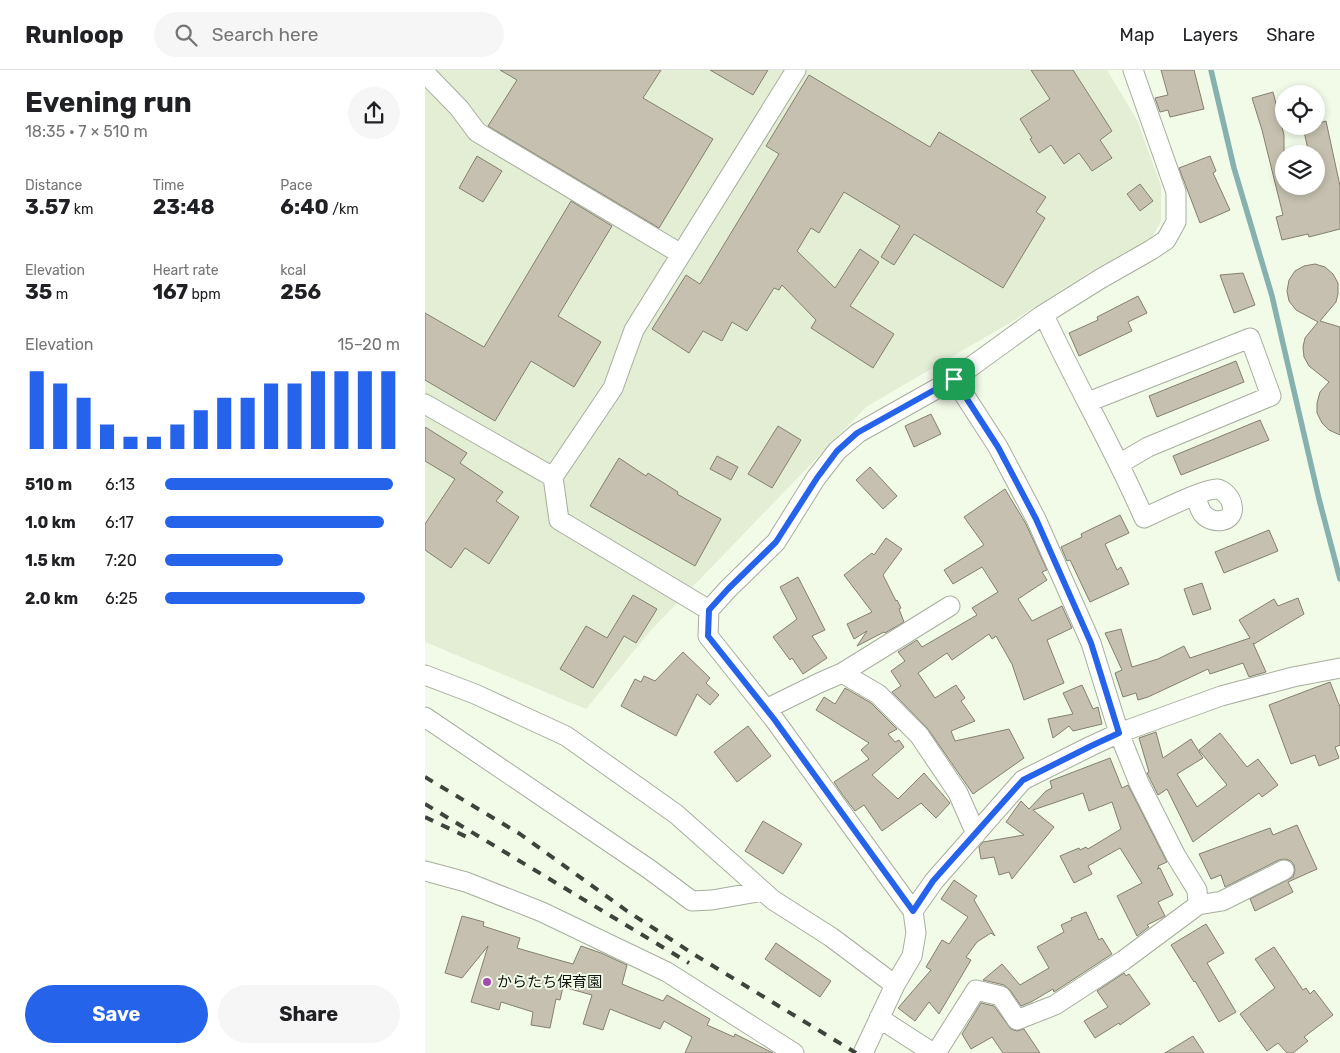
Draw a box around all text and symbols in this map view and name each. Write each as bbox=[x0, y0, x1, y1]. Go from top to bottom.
search box bbox=[154, 12, 504, 57]
text: Runloop bbox=[25, 21, 124, 49]
icon: search bbox=[172, 21, 200, 49]
text: Search here bbox=[212, 23, 318, 46]
text: Map bbox=[1120, 24, 1155, 46]
text: Layers bbox=[1183, 24, 1238, 46]
text: Share bbox=[1266, 24, 1315, 46]
map controls bbox=[1275, 85, 1325, 195]
button: locate bbox=[1275, 85, 1325, 135]
text: Evening run bbox=[25, 86, 192, 119]
button: share bbox=[348, 87, 400, 139]
text: 18:35 · 7 × 510 m bbox=[25, 122, 148, 141]
button: layers bbox=[1275, 145, 1325, 195]
text: Distance bbox=[25, 177, 82, 194]
text: Time bbox=[153, 177, 184, 194]
text: Pace bbox=[280, 177, 312, 194]
text: 3.57 bbox=[25, 194, 70, 219]
text: 23:48 bbox=[153, 194, 215, 219]
text: 6:40 bbox=[280, 194, 329, 219]
text: km bbox=[70, 201, 94, 218]
text: /km bbox=[329, 201, 359, 218]
text: Elevation bbox=[25, 262, 85, 279]
text: Heart rate bbox=[153, 262, 219, 279]
text: kcal bbox=[280, 262, 306, 279]
text: 35 bbox=[25, 279, 52, 304]
text: 167 bbox=[153, 279, 188, 304]
text: 256 bbox=[280, 279, 321, 304]
text: m bbox=[52, 286, 68, 303]
text: bpm bbox=[188, 286, 221, 303]
text: Elevation bbox=[25, 335, 94, 354]
text: 15–20 m bbox=[337, 335, 400, 354]
pin bbox=[933, 358, 975, 400]
icon: arrive bbox=[940, 365, 968, 393]
text: 510 m bbox=[25, 475, 72, 494]
text: 6:13 bbox=[105, 475, 135, 494]
text: 1.0 km bbox=[25, 513, 76, 532]
text: 6:17 bbox=[105, 513, 134, 532]
text: 1.5 km bbox=[25, 551, 75, 570]
text: 7:20 bbox=[105, 551, 137, 570]
text: 2.0 km bbox=[25, 589, 78, 608]
text: 6:25 bbox=[105, 589, 138, 608]
place label: からたち保育園 bbox=[497, 973, 602, 991]
marker: からたち保育園 bbox=[481, 976, 493, 988]
button: Save bbox=[25, 985, 208, 1043]
button: Share bbox=[218, 985, 400, 1043]

